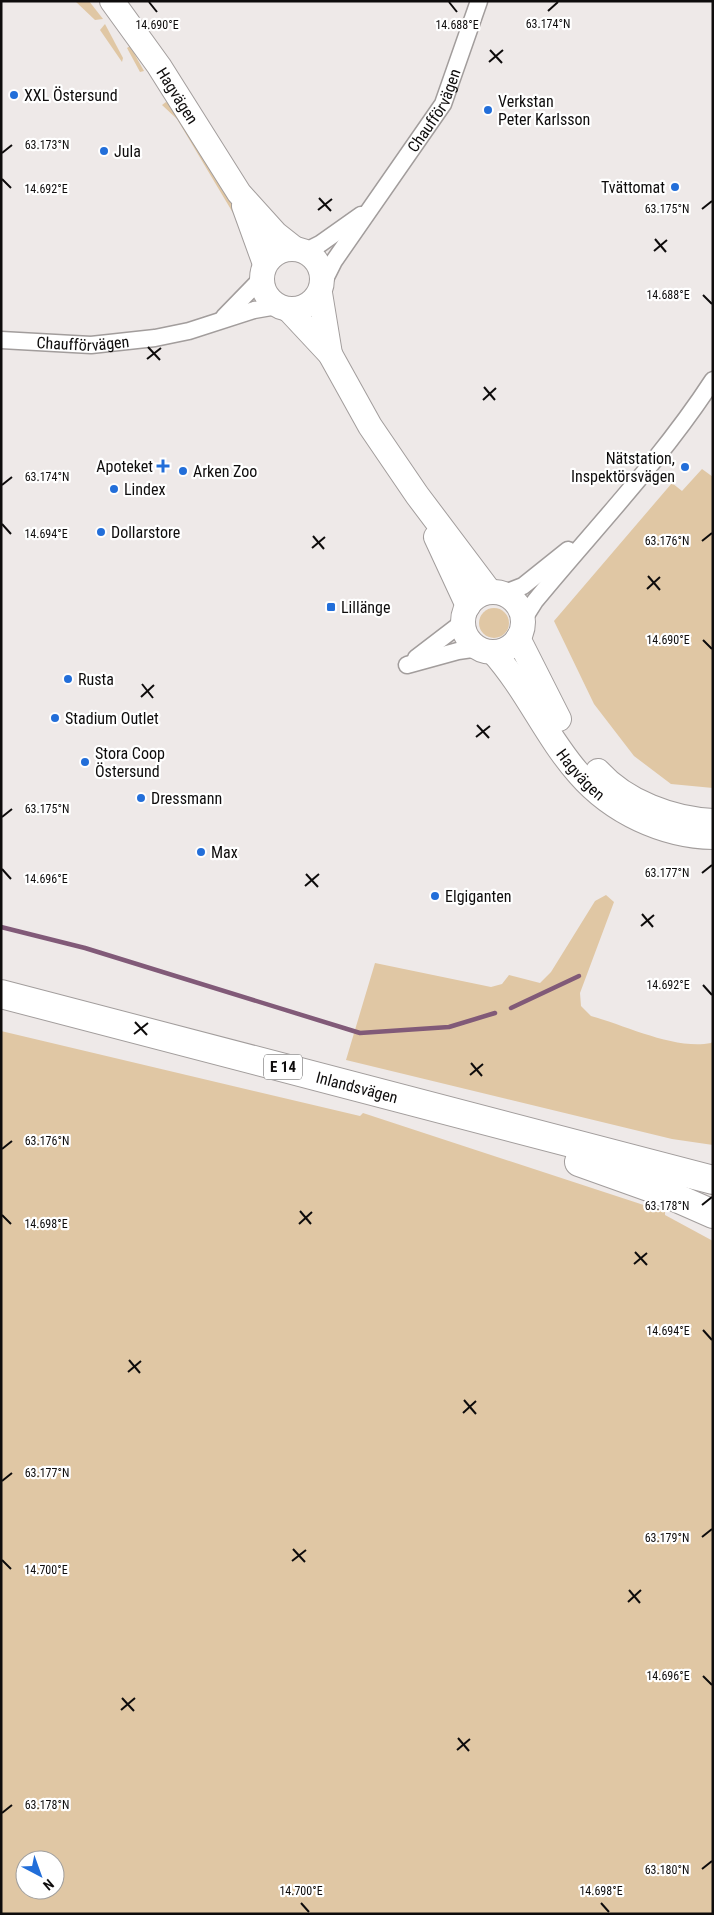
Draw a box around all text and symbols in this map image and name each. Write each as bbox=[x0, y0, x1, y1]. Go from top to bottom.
text: 63.174°N bbox=[526, 17, 570, 31]
text: 14.690°E bbox=[135, 18, 179, 32]
text: 14.688°E bbox=[435, 18, 479, 32]
street label: Hagvägen bbox=[153, 64, 202, 127]
street label: Chaufförvägen bbox=[403, 66, 464, 156]
place label: XXL Östersund bbox=[24, 86, 118, 105]
marker: XXL Östersund bbox=[8, 89, 20, 101]
place label: Verkstan Peter Karlsson bbox=[498, 92, 590, 129]
marker: Verkstan Peter Karlsson bbox=[482, 104, 494, 116]
text: 63.173°N bbox=[25, 138, 69, 152]
place label: Jula bbox=[114, 142, 141, 161]
marker: Jula bbox=[98, 145, 110, 157]
place label: Tvättomat bbox=[601, 178, 665, 197]
marker: Tvättomat bbox=[669, 181, 681, 193]
text: 14.692°E bbox=[24, 182, 68, 196]
text: 63.175°N bbox=[645, 202, 689, 216]
text: 14.688°E bbox=[646, 288, 690, 302]
street label: Chaufförvägen bbox=[36, 331, 130, 355]
place label: Nätstation, Inspektörsvägen bbox=[571, 449, 675, 486]
place label: Apoteket bbox=[96, 457, 153, 476]
marker: Apoteket bbox=[157, 460, 169, 472]
marker: Nätstation, Inspektörsvägen bbox=[679, 461, 691, 473]
place label: Arken Zoo bbox=[193, 462, 257, 481]
marker: Arken Zoo bbox=[177, 465, 189, 477]
text: 63.174°N bbox=[25, 470, 69, 484]
place label: Lindex bbox=[124, 480, 166, 499]
marker: Lindex bbox=[108, 483, 120, 495]
place label: Dollarstore bbox=[111, 523, 180, 542]
marker: Dollarstore bbox=[95, 526, 107, 538]
text: 14.694°E bbox=[24, 527, 68, 541]
text: 63.176°N bbox=[645, 534, 689, 548]
place label: Lillänge bbox=[341, 598, 390, 617]
marker: Lillänge bbox=[325, 601, 337, 613]
text: 14.690°E bbox=[646, 633, 690, 647]
place label: Rusta bbox=[78, 670, 114, 689]
marker: Rusta bbox=[62, 673, 74, 685]
place label: Stadium Outlet bbox=[65, 709, 159, 728]
marker: Stadium Outlet bbox=[49, 712, 61, 724]
place label: Stora Coop Östersund bbox=[95, 744, 165, 781]
street label: Hagvägen bbox=[553, 745, 609, 804]
marker: Stora Coop Östersund bbox=[79, 756, 91, 768]
place label: Dressmann bbox=[151, 789, 222, 808]
marker: Dressmann bbox=[135, 792, 147, 804]
text: 63.175°N bbox=[25, 802, 69, 816]
place label: Max bbox=[211, 843, 238, 862]
marker: Max bbox=[195, 846, 207, 858]
text: 63.177°N bbox=[645, 866, 689, 880]
text: 14.696°E bbox=[24, 872, 68, 886]
place label: Elgiganten bbox=[445, 887, 511, 906]
marker: Elgiganten bbox=[429, 890, 441, 902]
text: 14.692°E bbox=[646, 978, 690, 992]
road number: E 14 bbox=[264, 1054, 302, 1080]
street label: Inlandsvägen bbox=[314, 1067, 400, 1107]
text: 63.176°N bbox=[25, 1134, 69, 1148]
text: 63.178°N bbox=[645, 1199, 689, 1213]
text: 14.698°E bbox=[24, 1217, 68, 1231]
text: 14.694°E bbox=[646, 1324, 690, 1338]
text: 63.177°N bbox=[25, 1466, 69, 1480]
text: 63.179°N bbox=[645, 1531, 689, 1545]
text: 14.700°E bbox=[24, 1563, 68, 1577]
text: 14.696°E bbox=[646, 1669, 690, 1683]
text: 63.178°N bbox=[25, 1798, 69, 1812]
north arrow bbox=[15, 1850, 65, 1900]
text: 63.180°N bbox=[645, 1863, 689, 1877]
text: N bbox=[40, 1876, 57, 1894]
text: 14.700°E bbox=[279, 1884, 323, 1898]
text: 14.698°E bbox=[579, 1884, 623, 1898]

